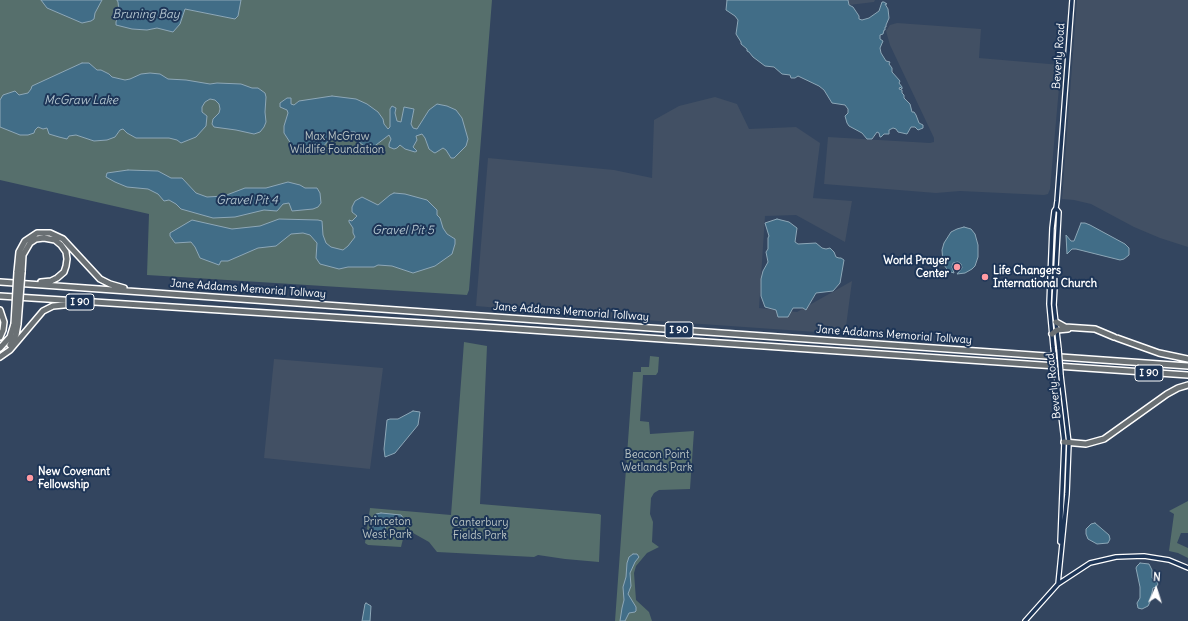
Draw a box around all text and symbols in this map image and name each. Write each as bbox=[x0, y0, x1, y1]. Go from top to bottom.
water label: Bruning Bay bbox=[112, 8, 180, 22]
street label: Beverly Road bbox=[1050, 23, 1068, 89]
water label: McGraw Lake bbox=[44, 94, 118, 108]
park label: Max McGraw Wildlife Foundation bbox=[290, 130, 384, 156]
water label: Gravel Pit 4 bbox=[216, 194, 278, 208]
water label: Gravel Pit 5 bbox=[372, 224, 434, 238]
place label: World Prayer Center bbox=[883, 254, 949, 280]
marker: World Prayer Center bbox=[952, 262, 962, 272]
place label: Life Changers International Church bbox=[993, 264, 1097, 290]
marker: Life Changers International Church bbox=[980, 272, 990, 282]
street label: Jane Addams Memorial Tollway bbox=[169, 277, 327, 301]
road number: I 90 bbox=[66, 294, 94, 310]
street label: Jane Addams Memorial Tollway bbox=[492, 300, 650, 324]
road number: I 90 bbox=[665, 322, 693, 338]
street label: Jane Addams Memorial Tollway bbox=[815, 323, 973, 347]
street label: Beverly Road bbox=[1044, 352, 1064, 420]
road number: I 90 bbox=[1135, 365, 1163, 381]
park label: Beacon Point Wetlands Park bbox=[621, 448, 693, 474]
place label: New Covenant Fellowship bbox=[38, 465, 110, 491]
marker: New Covenant Fellowship bbox=[25, 473, 35, 483]
park label: Princeton West Park bbox=[362, 515, 412, 541]
park label: Canterbury Fields Park bbox=[452, 516, 508, 542]
north arrow bbox=[1136, 569, 1176, 609]
text: N bbox=[1153, 570, 1161, 584]

